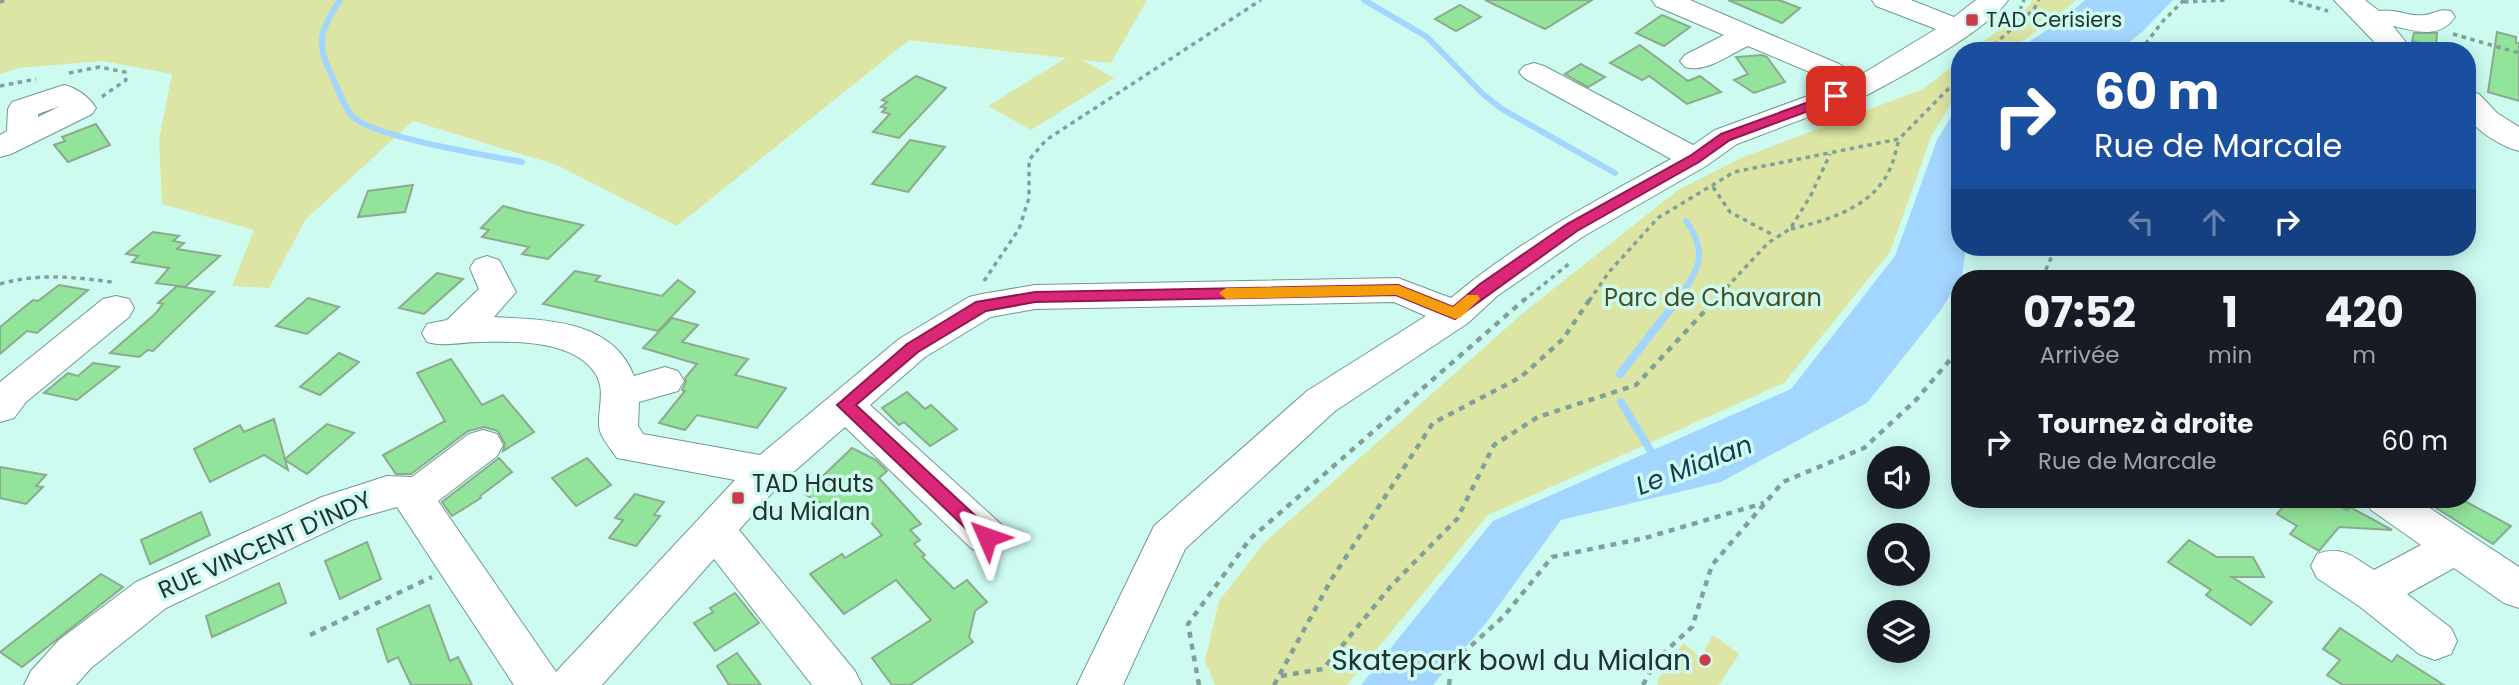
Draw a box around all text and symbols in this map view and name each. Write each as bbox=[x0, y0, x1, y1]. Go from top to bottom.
place label: TAD Cerisiers bbox=[1986, 5, 2122, 34]
marker: TAD Cerisiers bbox=[1964, 12, 1980, 28]
text: 60 m bbox=[2094, 58, 2219, 126]
pin bbox=[1806, 66, 1866, 126]
icon: right bbox=[1979, 70, 2070, 161]
icon: arrive bbox=[1817, 77, 1855, 115]
text: Rue de Marcale bbox=[2094, 123, 2342, 168]
icon: left bbox=[2122, 203, 2160, 241]
icon: ahead bbox=[2195, 203, 2233, 241]
icon: right bbox=[2268, 203, 2306, 241]
park label: Parc de Chavaran bbox=[1604, 281, 1822, 314]
text: 07:52 bbox=[2023, 283, 2136, 342]
text: 1 bbox=[2222, 283, 2238, 342]
text: 420 bbox=[2324, 283, 2404, 342]
text: Arrivée bbox=[2040, 339, 2119, 371]
text: min bbox=[2208, 339, 2252, 371]
text: m bbox=[2352, 339, 2376, 371]
text: Tournez à droite bbox=[2038, 406, 2253, 442]
icon: right bbox=[1979, 423, 2017, 461]
text: 60 m bbox=[2381, 423, 2448, 459]
water label: Le Mialan bbox=[1631, 426, 1757, 504]
text: Rue de Marcale bbox=[2038, 445, 2216, 477]
map controls bbox=[1867, 446, 1930, 663]
button: sound bbox=[1867, 446, 1930, 509]
place label: TAD Hauts du Mialan bbox=[752, 467, 874, 528]
street label: RUE VINCENT D'INDY bbox=[153, 483, 377, 606]
marker: TAD Hauts du Mialan bbox=[730, 490, 746, 506]
position arrow bbox=[950, 500, 1024, 574]
button: search bbox=[1867, 523, 1930, 586]
button: layers bbox=[1867, 600, 1930, 663]
place label: Skatepark bowl du Mialan bbox=[1331, 641, 1691, 680]
marker: Skatepark bowl du Mialan bbox=[1697, 652, 1713, 668]

